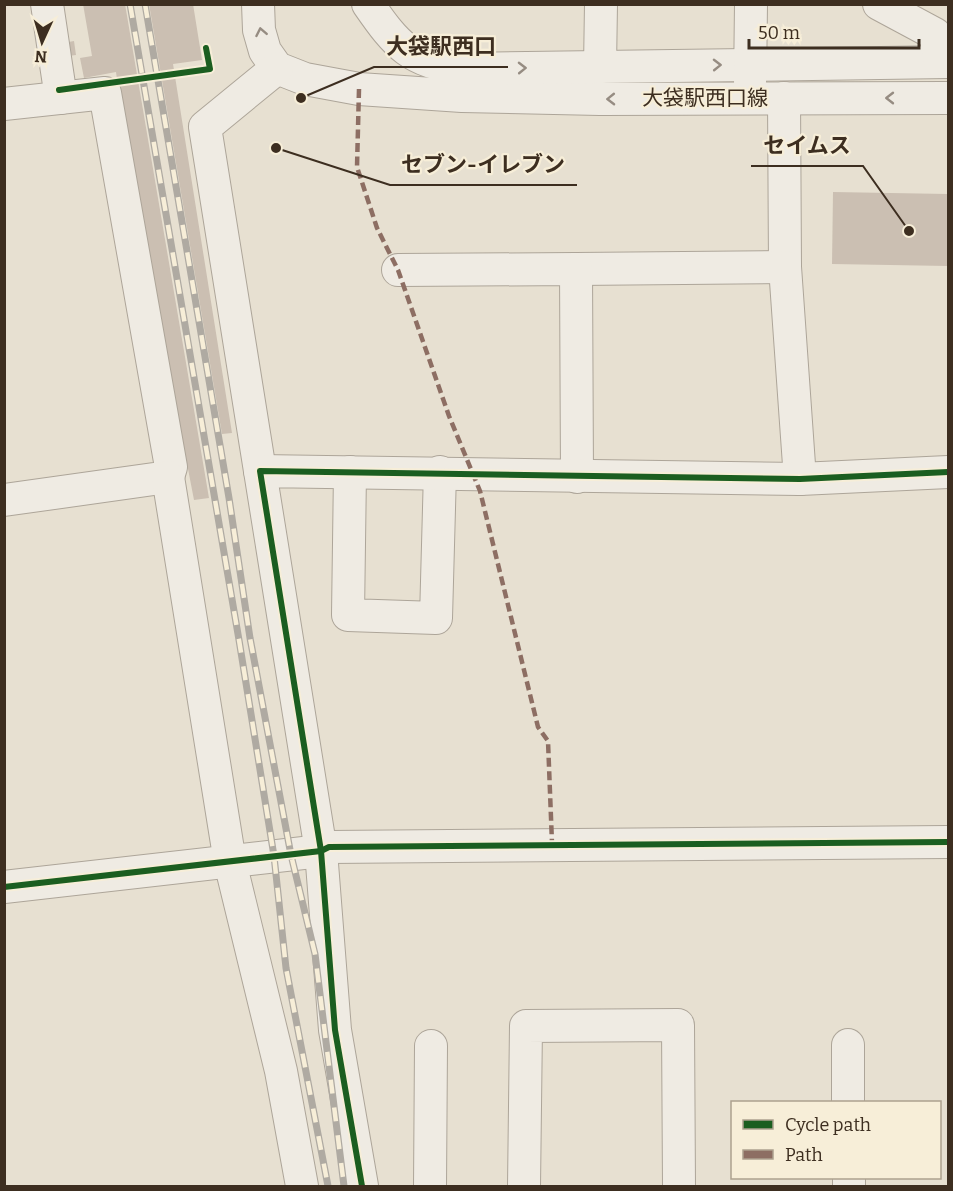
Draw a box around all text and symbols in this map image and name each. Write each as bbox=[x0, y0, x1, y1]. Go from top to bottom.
north arrow bbox=[12, 12, 72, 72]
scale bar bbox=[749, 12, 918, 50]
text: 50 m bbox=[758, 22, 800, 44]
one-way arrow bbox=[255, 27, 268, 37]
callout: 大袋駅西口 bbox=[374, 27, 508, 67]
text: 大袋駅西口 bbox=[386, 33, 496, 60]
text: N bbox=[34, 47, 48, 66]
one-way arrow bbox=[712, 59, 721, 71]
one-way arrow bbox=[517, 62, 526, 74]
street label: 大袋駅西口線 bbox=[642, 85, 768, 111]
one-way arrow bbox=[886, 92, 895, 104]
one-way arrow bbox=[607, 93, 616, 105]
callout: セイムス bbox=[751, 126, 863, 166]
text: セイムス bbox=[763, 132, 851, 159]
callout: セブン-イレブン bbox=[390, 145, 577, 185]
text: セブン-イレブン bbox=[401, 151, 565, 178]
legend bbox=[731, 1101, 941, 1179]
text: Cycle path bbox=[785, 1114, 871, 1136]
text: Path bbox=[785, 1144, 823, 1166]

